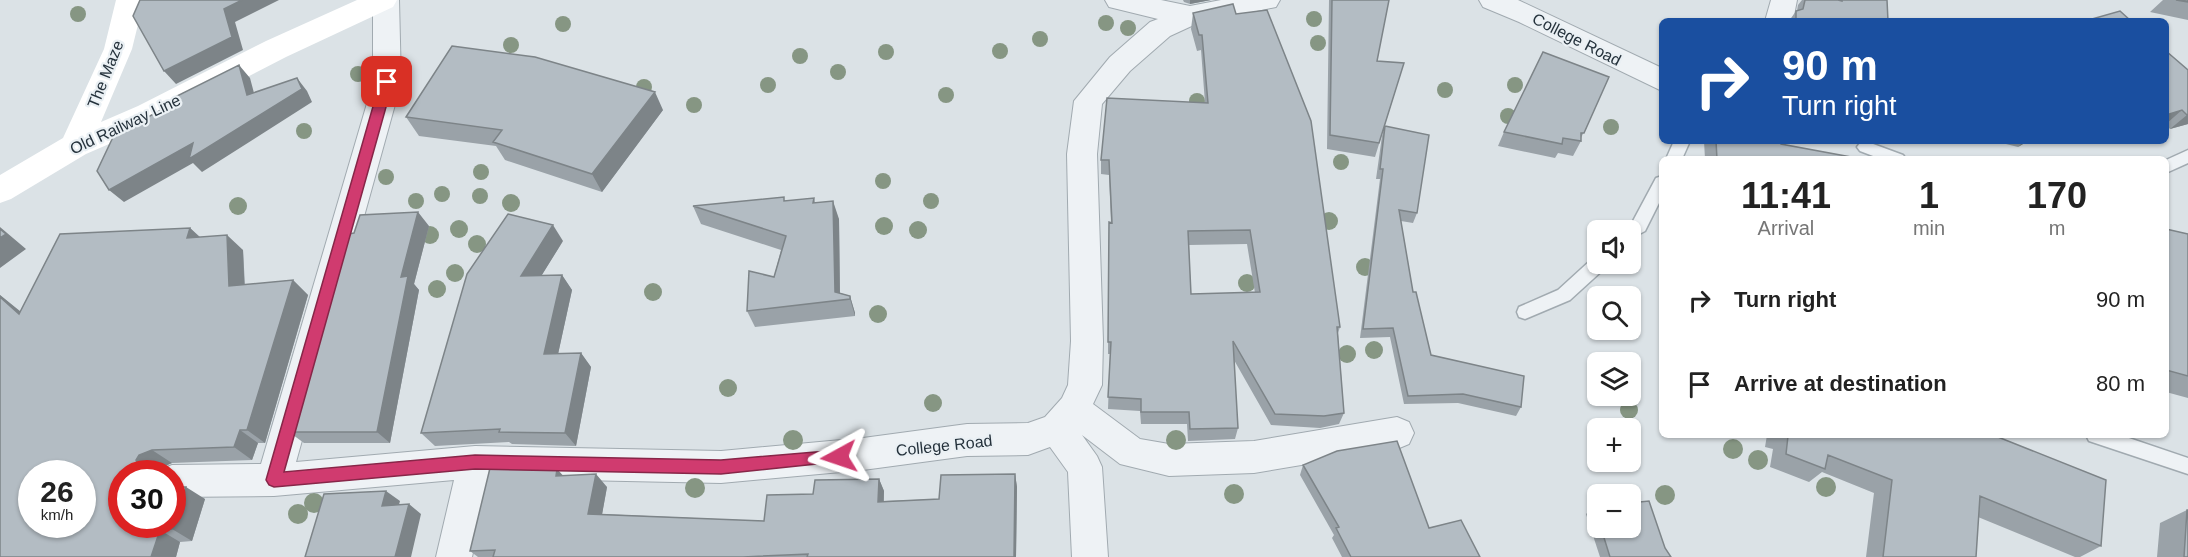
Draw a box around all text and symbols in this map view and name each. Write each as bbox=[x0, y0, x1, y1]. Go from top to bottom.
street label: College Road bbox=[1530, 10, 1624, 69]
street label: The Maze bbox=[84, 38, 127, 110]
icon: right bbox=[1683, 42, 1761, 120]
text: 90 m bbox=[1782, 42, 1878, 89]
pin bbox=[361, 56, 412, 107]
icon: arrive bbox=[370, 65, 403, 98]
street label: Old Railway Line bbox=[67, 91, 183, 158]
text: Turn right bbox=[1782, 91, 1897, 121]
text: 11:41 bbox=[1741, 175, 1831, 216]
text: 1 bbox=[1919, 175, 1939, 216]
text: 170 bbox=[2027, 175, 2087, 216]
text: Arrival bbox=[1758, 217, 1814, 239]
text: min bbox=[1913, 217, 1945, 239]
text: m bbox=[2049, 217, 2065, 239]
map controls bbox=[1587, 220, 1641, 538]
button: sound bbox=[1587, 220, 1641, 274]
icon: right bbox=[1683, 284, 1716, 317]
button: search bbox=[1587, 286, 1641, 340]
text: Turn right bbox=[1734, 287, 1836, 312]
text: 90 m bbox=[2096, 287, 2145, 312]
button: layers bbox=[1587, 352, 1641, 406]
icon: arrive bbox=[1683, 368, 1716, 401]
text: Arrive at destination bbox=[1734, 371, 1947, 396]
text: 80 m bbox=[2096, 371, 2145, 396]
button: + bbox=[1587, 418, 1641, 472]
position arrow bbox=[807, 425, 871, 489]
street label: College Road bbox=[895, 432, 993, 459]
speed limit sign: 30 bbox=[108, 460, 186, 538]
text: 26 bbox=[40, 475, 74, 508]
button: − bbox=[1587, 484, 1641, 538]
text: km/h bbox=[41, 506, 73, 523]

